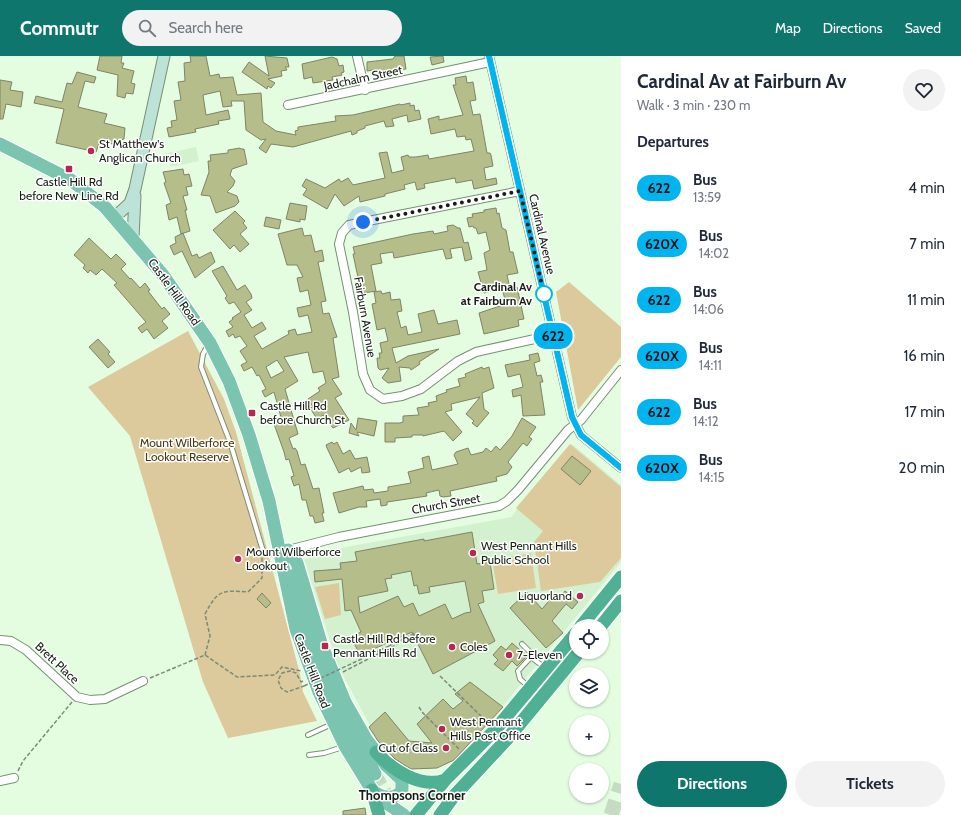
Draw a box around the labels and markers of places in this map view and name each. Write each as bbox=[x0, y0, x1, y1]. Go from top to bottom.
place label: St Matthew's Anglican Church bbox=[99, 136, 181, 165]
marker: St Matthew's Anglican Church bbox=[86, 146, 96, 156]
marker: Castle Hill Rd before New Line Rd bbox=[64, 164, 74, 174]
place label: Castle Hill Rd before New Line Rd bbox=[19, 174, 119, 203]
place label: Cardinal Av at Fairburn Av bbox=[461, 279, 532, 308]
marker: Cardinal Av at Fairburn Av bbox=[535, 285, 553, 303]
place label: Castle Hill Rd before Church St bbox=[260, 398, 345, 427]
marker: Castle Hill Rd before Church St bbox=[247, 408, 257, 418]
place label: West Pennant Hills Public School bbox=[481, 538, 577, 567]
place label: Mount Wilberforce Lookout bbox=[246, 544, 341, 573]
marker: West Pennant Hills Public School bbox=[468, 548, 478, 558]
marker: Mount Wilberforce Lookout bbox=[233, 554, 243, 564]
place label: Liquorland bbox=[518, 588, 572, 603]
marker: Liquorland bbox=[575, 591, 585, 601]
place label: Castle Hill Rd before Pennant Hills Rd bbox=[333, 631, 435, 660]
place label: Coles bbox=[460, 639, 488, 654]
marker: Castle Hill Rd before Pennant Hills Rd bbox=[320, 641, 330, 651]
marker: Coles bbox=[447, 642, 457, 652]
place label: 7-Eleven bbox=[517, 647, 562, 662]
marker: 7-Eleven bbox=[504, 650, 514, 660]
place label: West Pennant Hills Post Office bbox=[450, 714, 530, 743]
marker: West Pennant Hills Post Office bbox=[437, 724, 447, 734]
place label: Cut of Class bbox=[379, 740, 438, 755]
marker: Cut of Class bbox=[441, 743, 451, 753]

